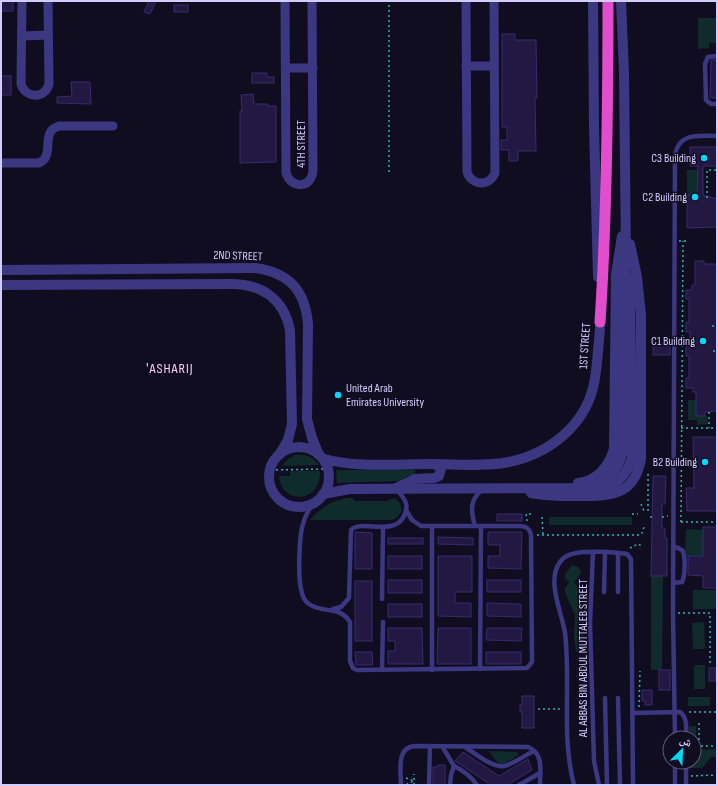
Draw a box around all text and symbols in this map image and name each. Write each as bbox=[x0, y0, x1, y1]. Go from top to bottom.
street label: 4TH STREET bbox=[294, 120, 309, 168]
place label: C3 Building bbox=[651, 151, 696, 166]
marker: C3 Building bbox=[699, 153, 709, 163]
place label: C2 Building bbox=[642, 190, 687, 205]
marker: C2 Building bbox=[690, 192, 700, 202]
street label: 2ND STREET bbox=[213, 248, 263, 264]
street label: 1ST STREET bbox=[576, 322, 594, 370]
place label: C1 Building bbox=[651, 334, 695, 349]
marker: C1 Building bbox=[698, 336, 708, 346]
district label: 'ASHARIJ bbox=[146, 360, 194, 377]
place label: United Arab Emirates University bbox=[346, 381, 425, 410]
marker: United Arab Emirates University bbox=[333, 390, 343, 400]
place label: B2 Building bbox=[653, 455, 697, 470]
marker: B2 Building bbox=[700, 457, 710, 467]
street label: AL ABBAS BIN ABDUL MUTTALEB STREET bbox=[576, 579, 591, 738]
north arrow bbox=[662, 730, 702, 770]
text: ش bbox=[677, 733, 694, 751]

